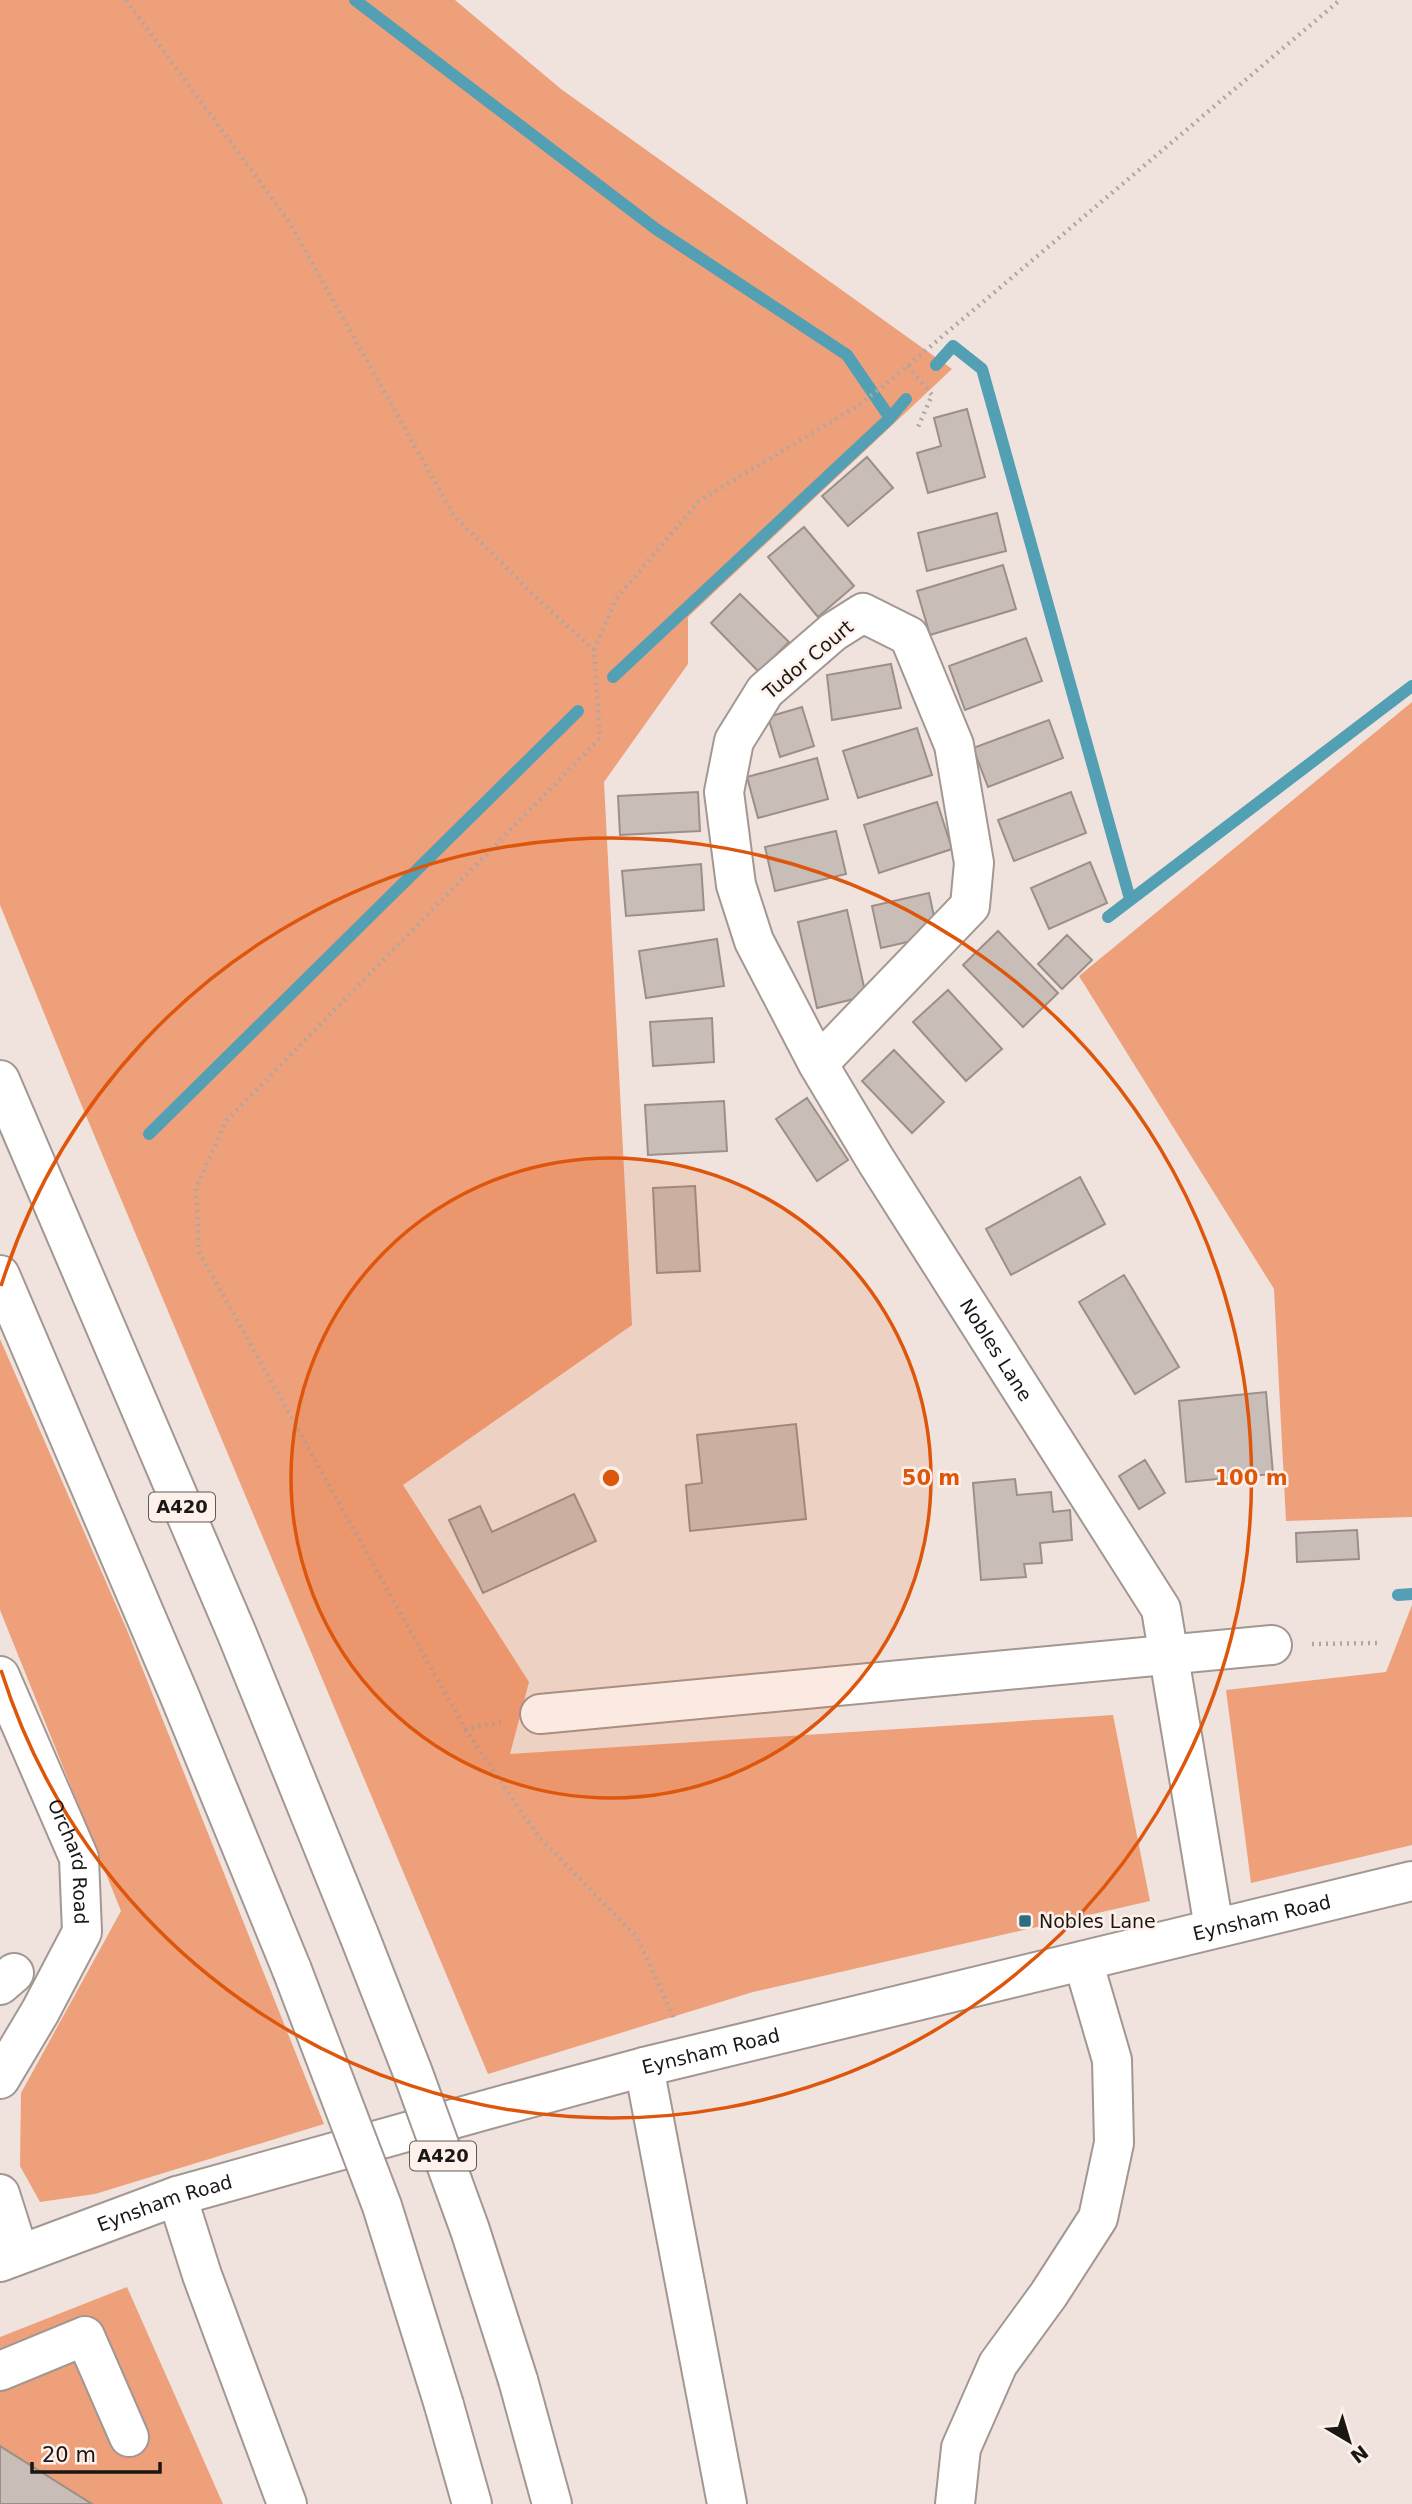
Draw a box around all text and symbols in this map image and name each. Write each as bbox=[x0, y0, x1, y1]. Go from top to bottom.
street label: Tudor Court bbox=[758, 615, 857, 704]
street label: Nobles Lane bbox=[956, 1295, 1037, 1405]
centre of rings bbox=[599, 1466, 623, 1490]
text: 50 m bbox=[902, 1466, 960, 1490]
text: 100 m bbox=[1214, 1466, 1288, 1490]
road number: A420 bbox=[149, 1492, 215, 1522]
street label: Orchard Road bbox=[44, 1796, 93, 1925]
street label: Eynsham Road bbox=[1191, 1890, 1333, 1945]
place label: Nobles Lane bbox=[1039, 1910, 1156, 1932]
marker: Nobles Lane bbox=[1017, 1913, 1033, 1929]
street label: Eynsham Road bbox=[639, 2024, 782, 2078]
road number: A420 bbox=[410, 2142, 476, 2170]
street label: Eynsham Road bbox=[94, 2170, 235, 2236]
north arrow bbox=[1314, 2406, 1384, 2476]
scale bar bbox=[32, 2430, 159, 2474]
text: N bbox=[1346, 2441, 1373, 2468]
text: 20 m bbox=[42, 2443, 96, 2467]

